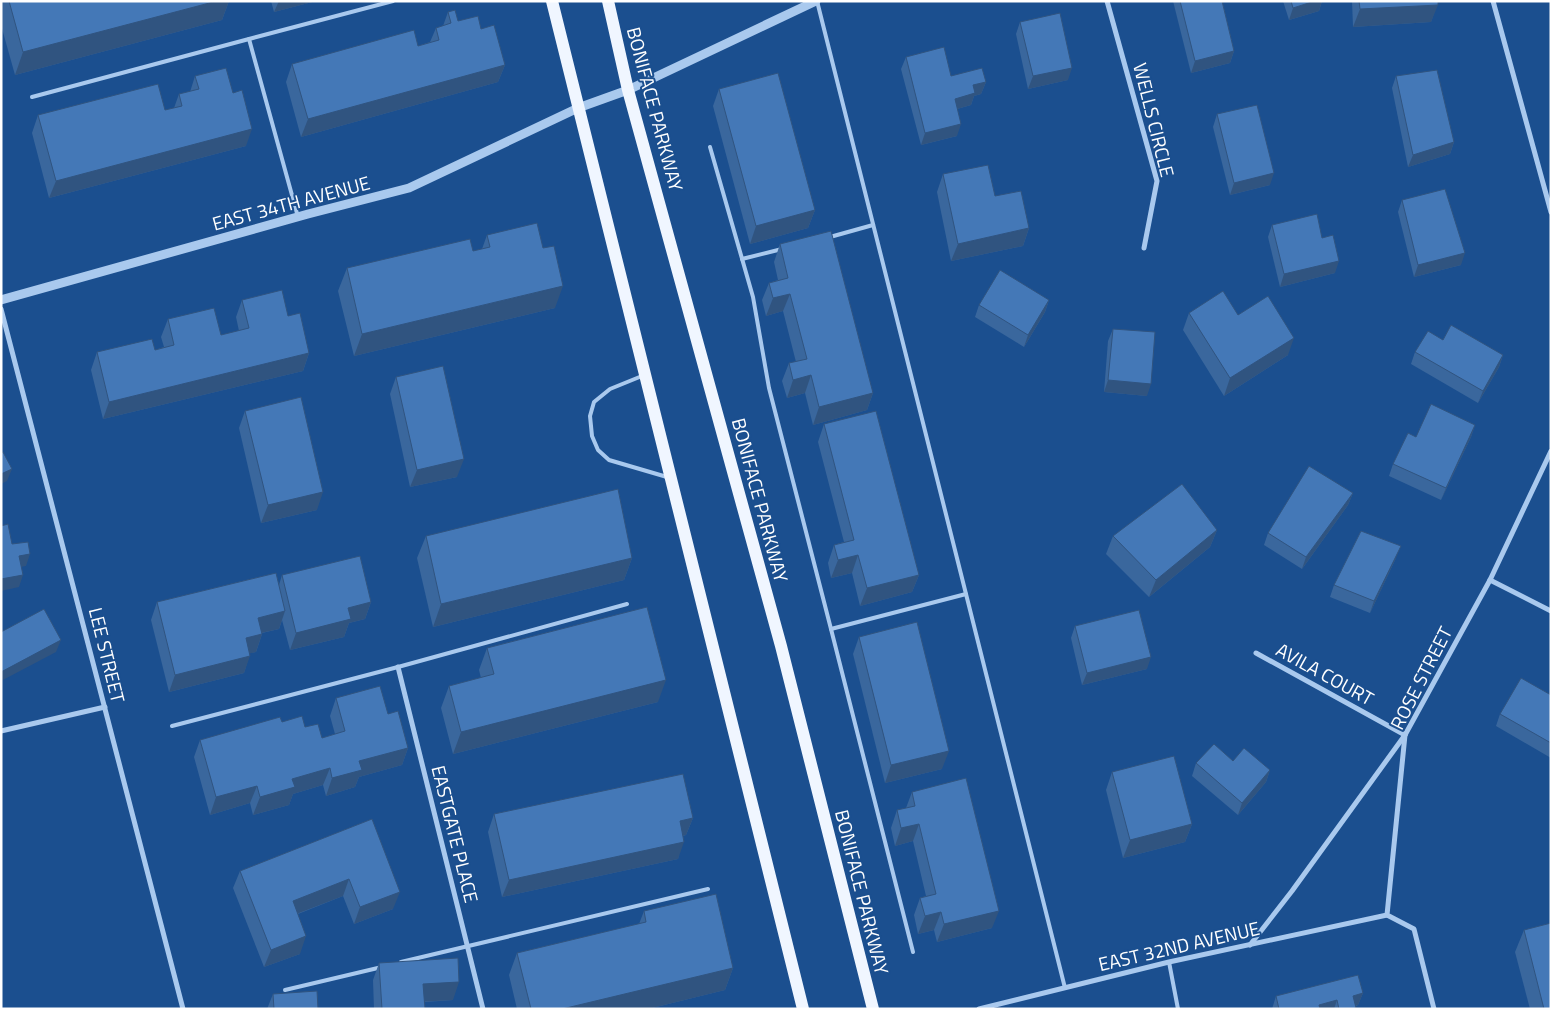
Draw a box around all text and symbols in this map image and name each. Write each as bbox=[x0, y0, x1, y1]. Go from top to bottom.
street label: BONIFACE PARKWAY bbox=[620, 24, 692, 195]
street label: WELLS CIRCLE bbox=[1126, 60, 1183, 180]
street label: EAST 34TH AVENUE bbox=[209, 167, 373, 238]
street label: BONIFACE PARKWAY bbox=[725, 415, 797, 586]
street label: LEE STREET bbox=[82, 604, 133, 706]
street label: ROSE STREET bbox=[1382, 621, 1459, 734]
street label: AVILA COURT bbox=[1271, 635, 1379, 712]
street label: EASTGATE PLACE bbox=[424, 762, 487, 906]
street label: BONIFACE PARKWAY bbox=[828, 806, 897, 978]
street label: EAST 32ND AVENUE bbox=[1095, 913, 1262, 978]

